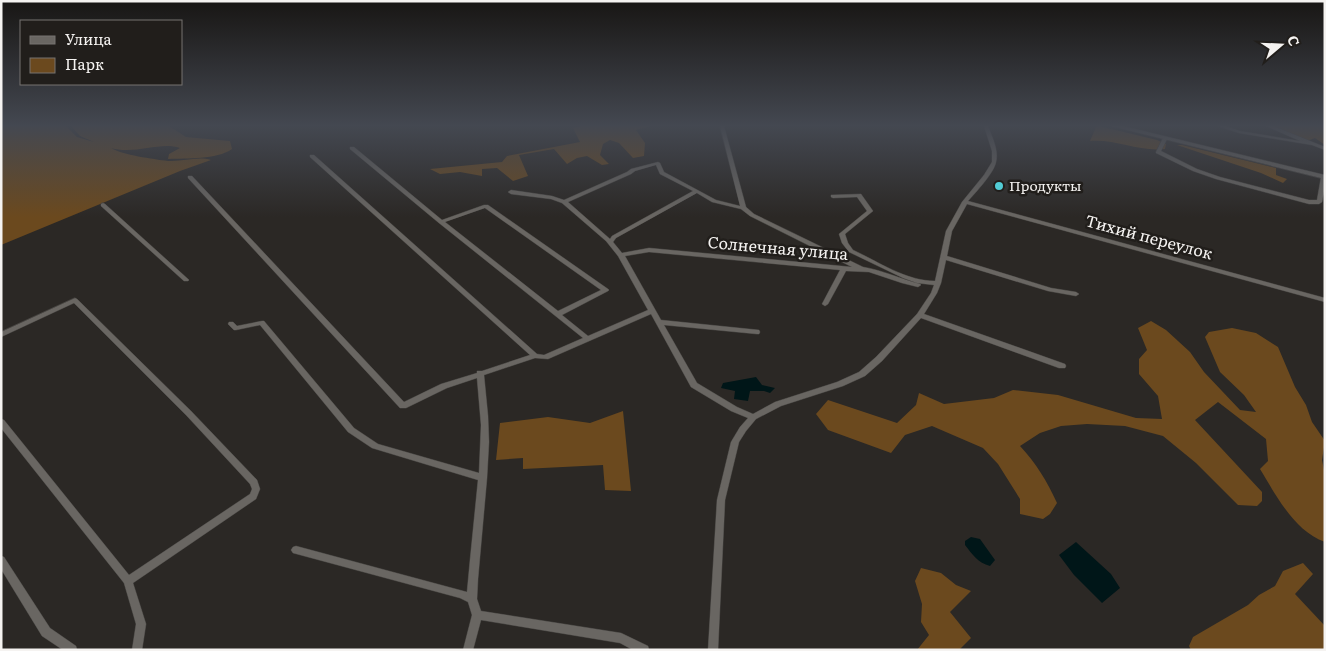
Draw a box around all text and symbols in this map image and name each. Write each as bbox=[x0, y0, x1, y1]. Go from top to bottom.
legend bbox=[20, 20, 182, 85]
north arrow bbox=[1256, 20, 1306, 70]
text: Улица bbox=[65, 27, 113, 50]
text: С bbox=[1283, 32, 1305, 48]
text: Парк bbox=[65, 52, 104, 75]
place label: Продукты bbox=[1009, 175, 1082, 195]
marker: Продукты bbox=[993, 180, 1005, 192]
street label: Тихий переулок bbox=[1083, 208, 1216, 265]
street label: Солнечная улица bbox=[707, 229, 850, 265]

